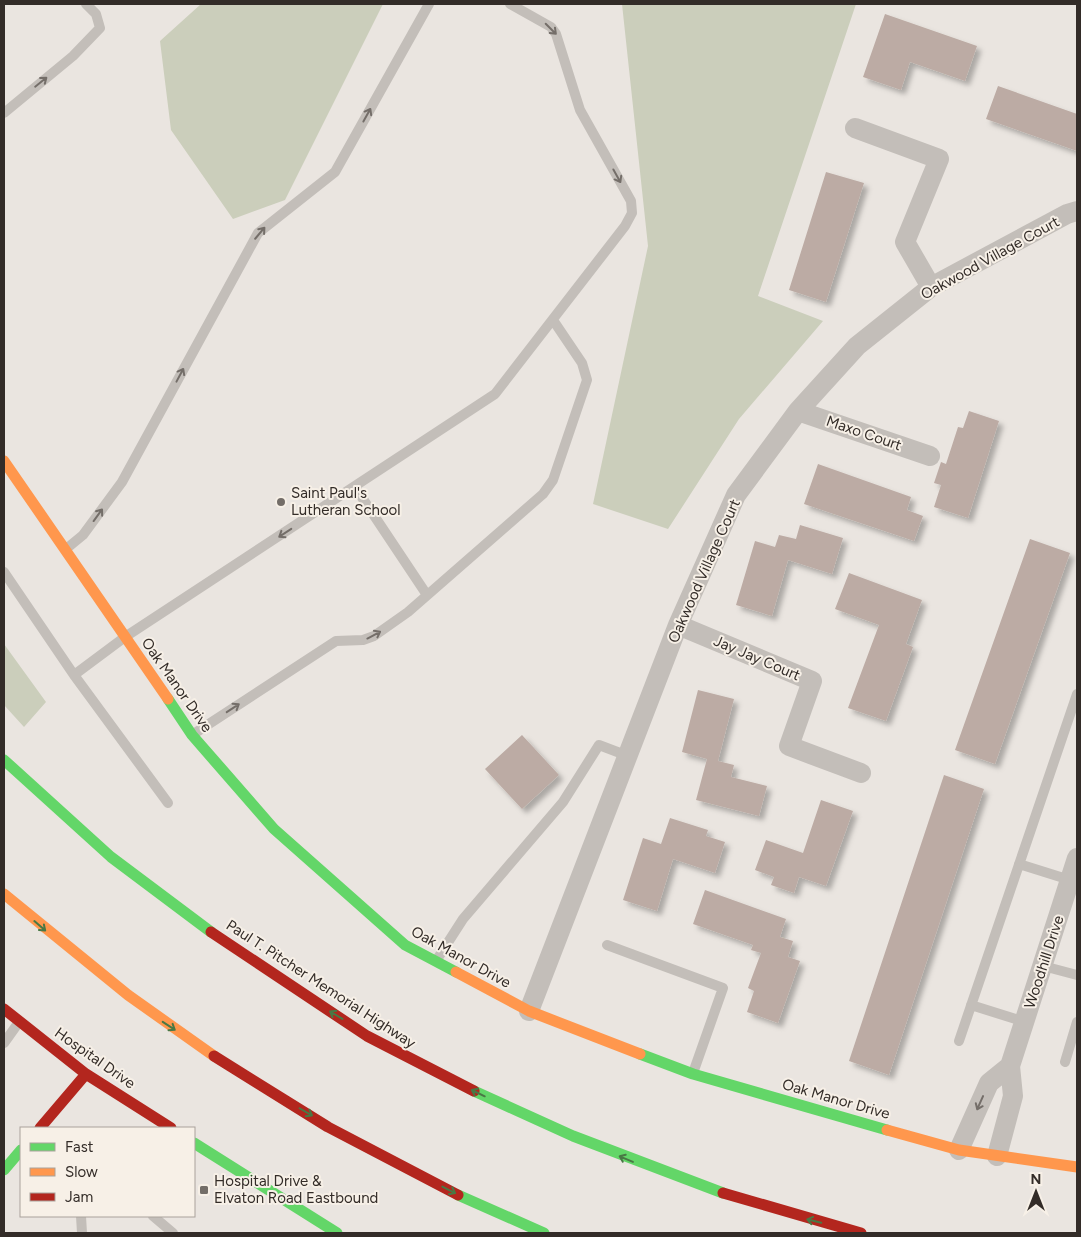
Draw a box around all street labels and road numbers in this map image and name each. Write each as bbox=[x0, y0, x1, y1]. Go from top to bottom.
street label: Oakwood Village Court bbox=[918, 212, 1063, 304]
street label: Maxo Court bbox=[824, 412, 904, 454]
street label: Oakwood Village Court bbox=[664, 496, 744, 646]
street label: Jay Jay Court bbox=[711, 632, 803, 684]
street label: Oak Manor Drive bbox=[138, 634, 216, 736]
street label: Woodhill Drive bbox=[1020, 913, 1068, 1011]
street label: Paul T. Pitcher Memorial Highway bbox=[223, 916, 419, 1052]
street label: Oak Manor Drive bbox=[408, 922, 514, 992]
street label: Hospital Drive bbox=[51, 1024, 139, 1092]
street label: Oak Manor Drive bbox=[780, 1075, 892, 1123]

